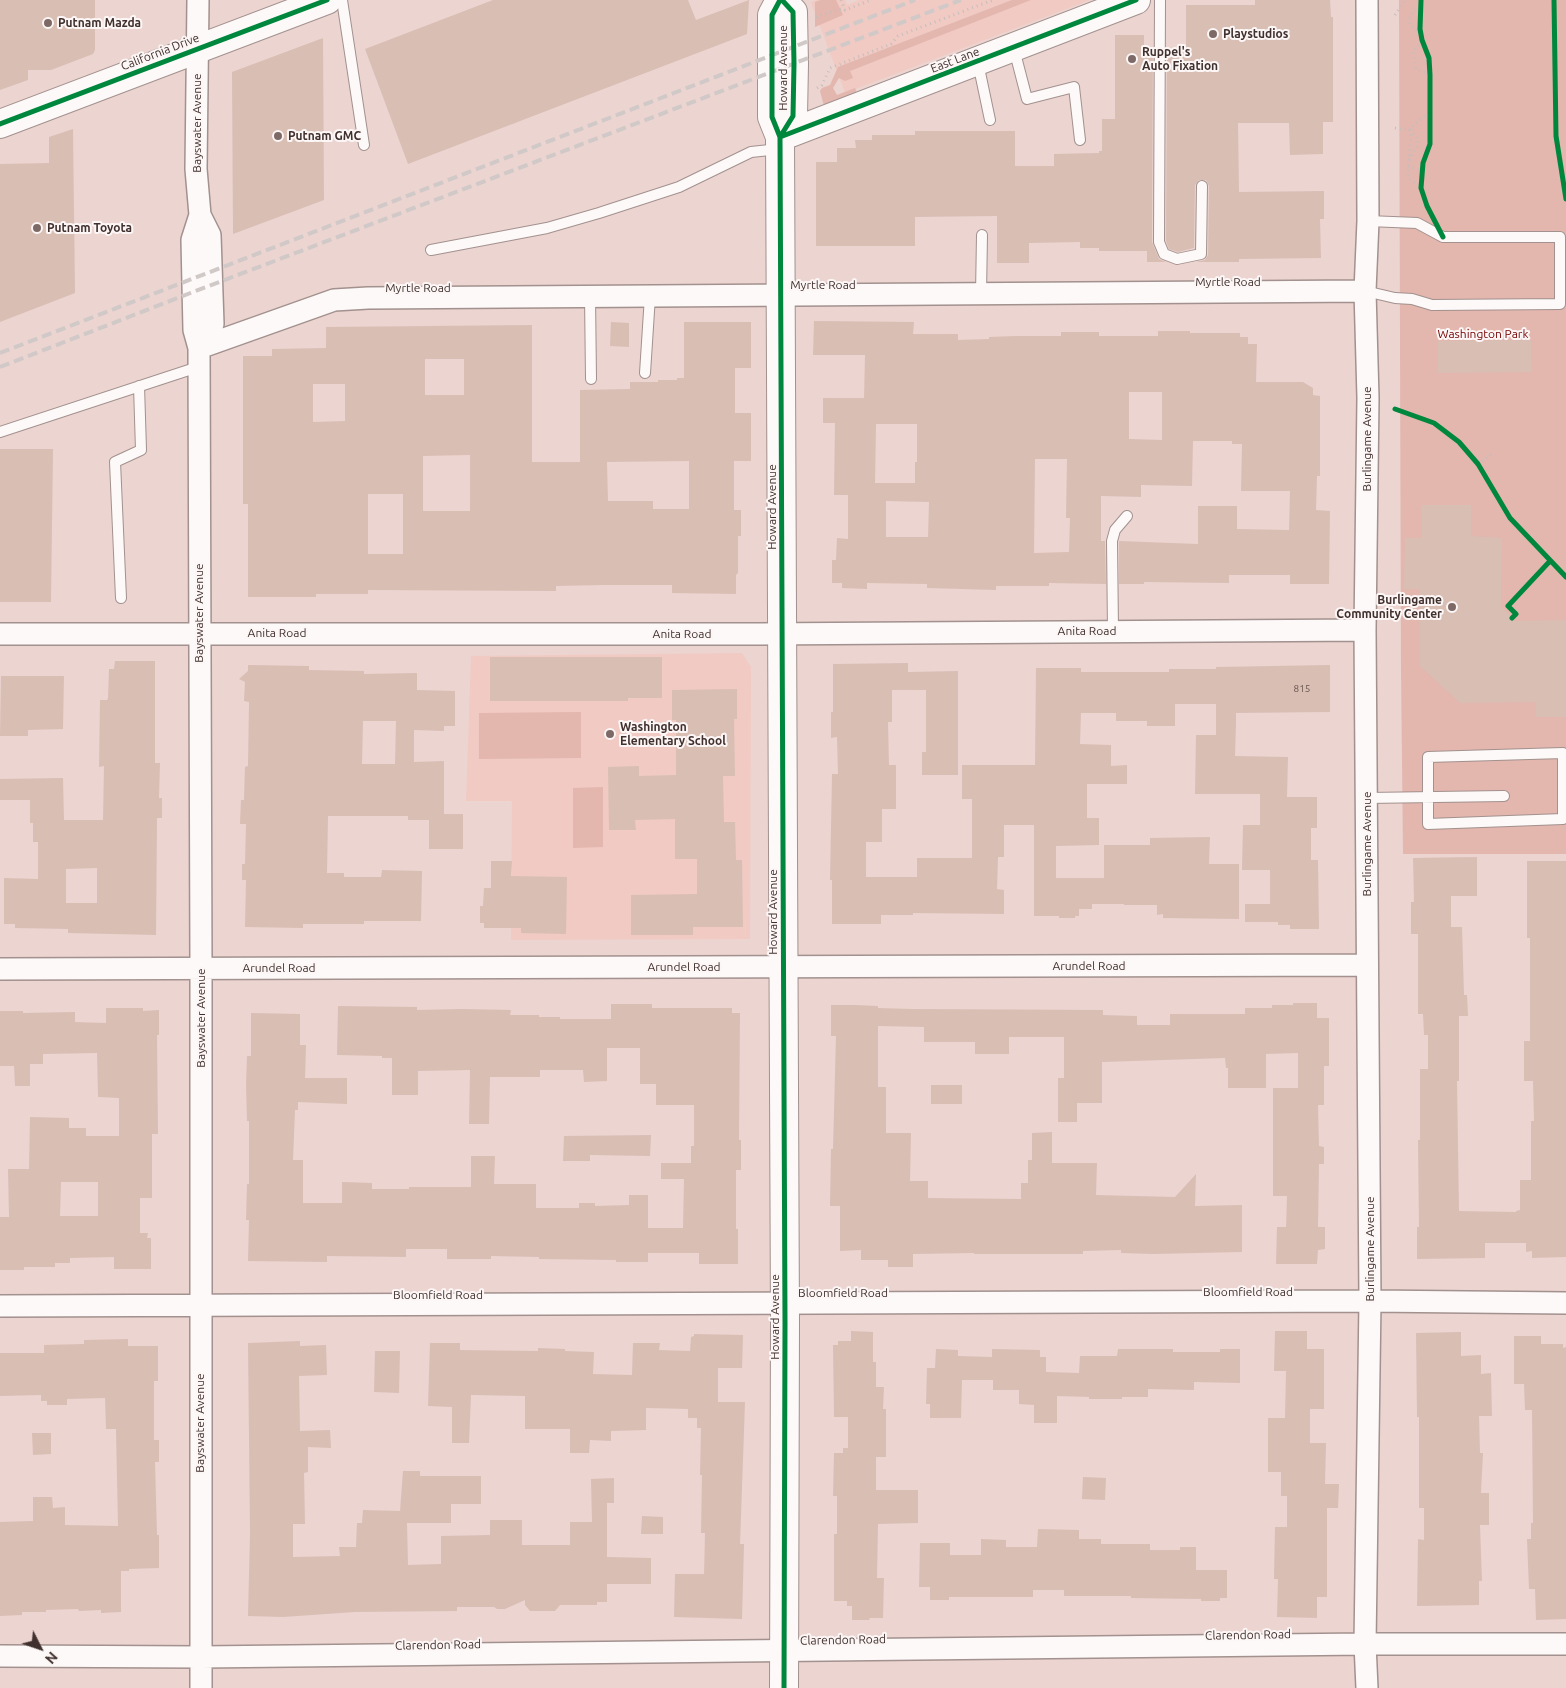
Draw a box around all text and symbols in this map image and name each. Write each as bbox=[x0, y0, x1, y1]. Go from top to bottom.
place label: Putnam Mazda bbox=[58, 16, 141, 30]
marker: Putnam Mazda bbox=[42, 17, 54, 29]
street label: Howard Avenue bbox=[776, 25, 790, 111]
place label: Playstudios bbox=[1223, 27, 1288, 41]
marker: Playstudios bbox=[1207, 28, 1219, 40]
street label: California Drive bbox=[119, 30, 201, 74]
street label: East Lane bbox=[928, 44, 982, 76]
place label: Ruppel's Auto Fixation bbox=[1142, 45, 1218, 73]
marker: Ruppel's Auto Fixation bbox=[1126, 53, 1138, 65]
street label: Bayswater Avenue bbox=[190, 73, 204, 173]
place label: Putnam GMC bbox=[288, 129, 361, 143]
marker: Putnam GMC bbox=[272, 130, 284, 142]
place label: Putnam Toyota bbox=[47, 221, 132, 235]
marker: Putnam Toyota bbox=[31, 222, 43, 234]
street label: Myrtle Road bbox=[1195, 275, 1261, 289]
street label: Myrtle Road bbox=[790, 278, 856, 292]
street label: Myrtle Road bbox=[385, 281, 451, 295]
park label: Washington Park bbox=[1438, 327, 1528, 341]
street label: Burlingame Avenue bbox=[1360, 386, 1374, 492]
street label: Howard Avenue bbox=[765, 464, 779, 550]
street label: Bayswater Avenue bbox=[192, 563, 206, 663]
place label: Burlingame Community Center bbox=[1336, 593, 1442, 621]
marker: Burlingame Community Center bbox=[1446, 601, 1458, 613]
street label: Anita Road bbox=[1058, 624, 1116, 638]
street label: Anita Road bbox=[248, 626, 306, 640]
street label: Anita Road bbox=[653, 627, 711, 641]
house number: 815 bbox=[1294, 683, 1310, 695]
place label: Washington Elementary School bbox=[620, 720, 726, 748]
marker: Washington Elementary School bbox=[604, 728, 616, 740]
street label: Burlingame Avenue bbox=[1360, 791, 1374, 897]
street label: Howard Avenue bbox=[766, 869, 780, 955]
street label: Arundel Road bbox=[1052, 959, 1126, 973]
street label: Arundel Road bbox=[647, 960, 721, 974]
street label: Arundel Road bbox=[242, 961, 316, 975]
street label: Bayswater Avenue bbox=[194, 968, 208, 1068]
street label: Burlingame Avenue bbox=[1363, 1196, 1377, 1302]
street label: Howard Avenue bbox=[768, 1274, 782, 1360]
street label: Bloomfield Road bbox=[1203, 1285, 1293, 1299]
street label: Bloomfield Road bbox=[798, 1286, 888, 1300]
street label: Bloomfield Road bbox=[393, 1288, 483, 1302]
street label: Bayswater Avenue bbox=[193, 1373, 207, 1473]
north arrow bbox=[15, 1623, 65, 1673]
street label: Clarendon Road bbox=[1205, 1627, 1291, 1643]
street label: Clarendon Road bbox=[800, 1632, 886, 1648]
street label: Clarendon Road bbox=[395, 1637, 481, 1653]
text: N bbox=[42, 1649, 61, 1667]

